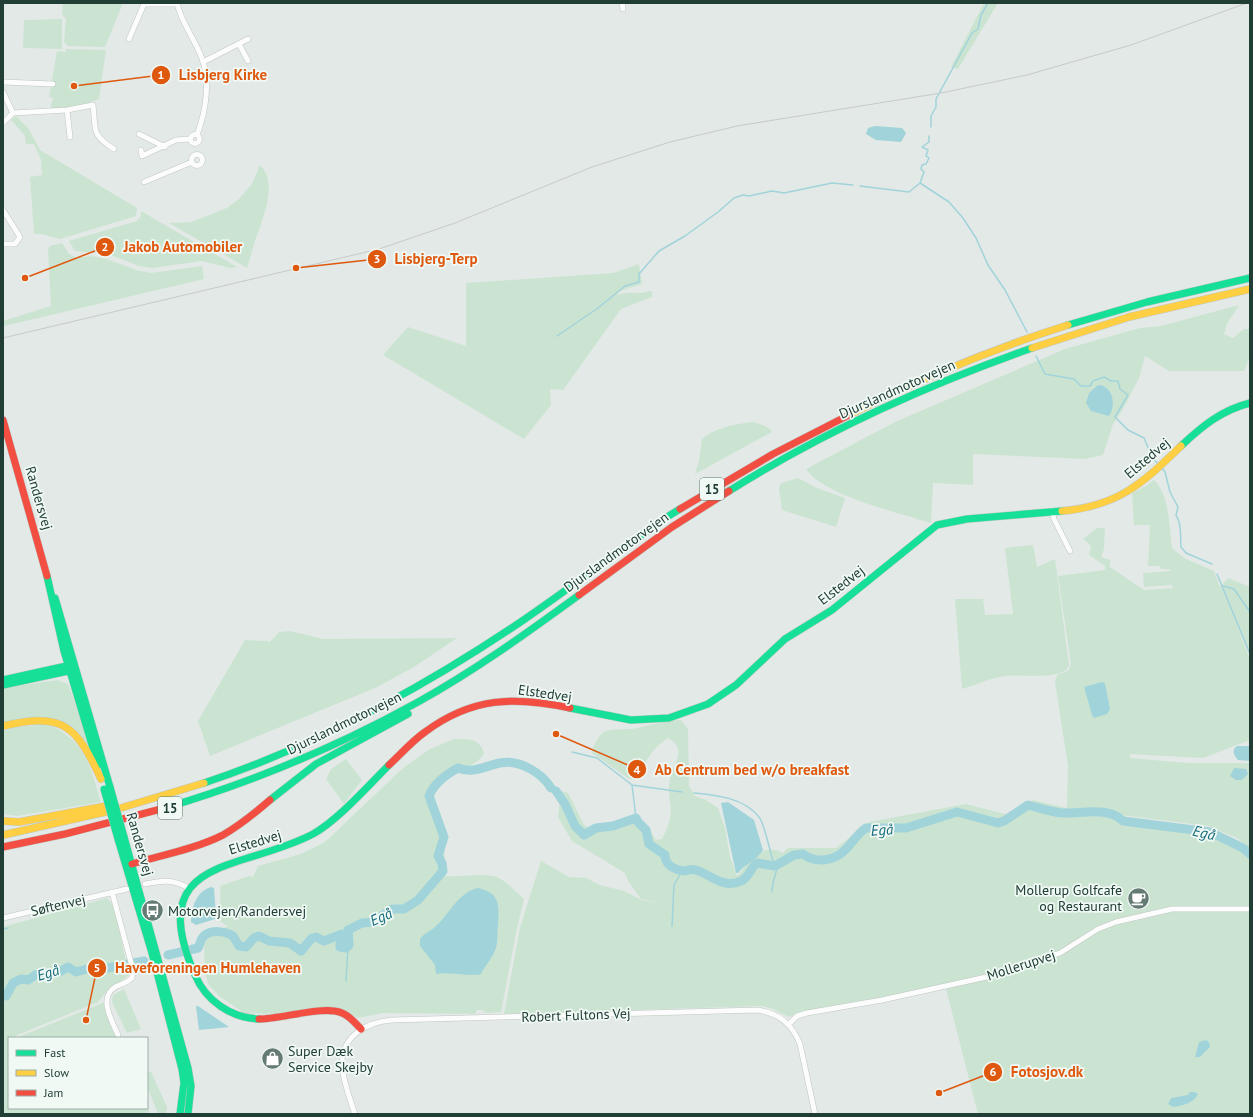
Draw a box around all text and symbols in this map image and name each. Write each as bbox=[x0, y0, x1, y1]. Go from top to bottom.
callout: Lisbjerg Kirke bbox=[151, 62, 276, 89]
text: Lisbjerg Kirke bbox=[179, 65, 268, 84]
text: 1 bbox=[158, 67, 164, 82]
callout: Jakob Automobiler bbox=[95, 234, 251, 261]
text: Jakob Automobiler bbox=[123, 237, 243, 256]
text: 2 bbox=[102, 239, 108, 254]
callout: Lisbjerg-Terp bbox=[367, 245, 486, 272]
text: Lisbjerg-Terp bbox=[395, 249, 478, 268]
text: 3 bbox=[374, 251, 380, 266]
street label: Djurslandmotorvejen bbox=[836, 355, 958, 423]
street label: Elstedvej bbox=[1120, 434, 1174, 482]
street label: Randersvej bbox=[21, 464, 57, 532]
road number: 15 bbox=[700, 478, 724, 500]
street label: Djurslandmotorvejen bbox=[560, 508, 672, 596]
street label: Elstedvej bbox=[814, 561, 868, 609]
street label: Elstedvej bbox=[517, 680, 573, 706]
street label: Djurslandmotorvejen bbox=[284, 687, 404, 759]
callout: Ab Centrum bed w/o breakfast bbox=[627, 756, 858, 783]
text: Ab Centrum bed w/o breakfast bbox=[655, 760, 850, 779]
text: 4 bbox=[634, 762, 641, 777]
road number: 15 bbox=[158, 797, 182, 819]
street label: Randersvej bbox=[122, 810, 158, 878]
water label: Egå bbox=[870, 819, 895, 840]
water label: Egå bbox=[1191, 821, 1218, 845]
street label: Elstedvej bbox=[226, 825, 284, 859]
place label: Mollerup Golfcafe og Restaurant bbox=[1015, 881, 1122, 915]
cafe icon: Mollerup Golfcafe og Restaurant bbox=[1125, 885, 1151, 911]
street label: Søftenvej bbox=[29, 890, 87, 920]
bus stop icon: Motorvejen/Randersvej bbox=[140, 898, 166, 924]
place label: Motorvejen/Randersvej bbox=[168, 902, 306, 920]
water label: Egå bbox=[367, 903, 396, 930]
street label: Mollerupvej bbox=[984, 945, 1058, 985]
callout: Haveforeningen Humlehaven bbox=[87, 954, 309, 981]
text: Haveforeningen Humlehaven bbox=[115, 958, 301, 977]
water label: Egå bbox=[34, 960, 62, 985]
text: 5 bbox=[94, 960, 100, 975]
street label: Robert Fultons Vej bbox=[521, 1004, 631, 1026]
legend bbox=[8, 1037, 148, 1109]
place label: Super Dæk Service Skejby bbox=[288, 1042, 374, 1076]
text: Fast bbox=[44, 1045, 65, 1060]
shop icon: Super Dæk Service Skejby bbox=[259, 1046, 285, 1072]
callout: Fotosjov.dk bbox=[983, 1058, 1091, 1085]
text: Fotosjov.dk bbox=[1011, 1062, 1084, 1081]
text: 6 bbox=[990, 1064, 997, 1079]
text: Slow bbox=[44, 1065, 69, 1080]
text: Jam bbox=[43, 1085, 63, 1100]

